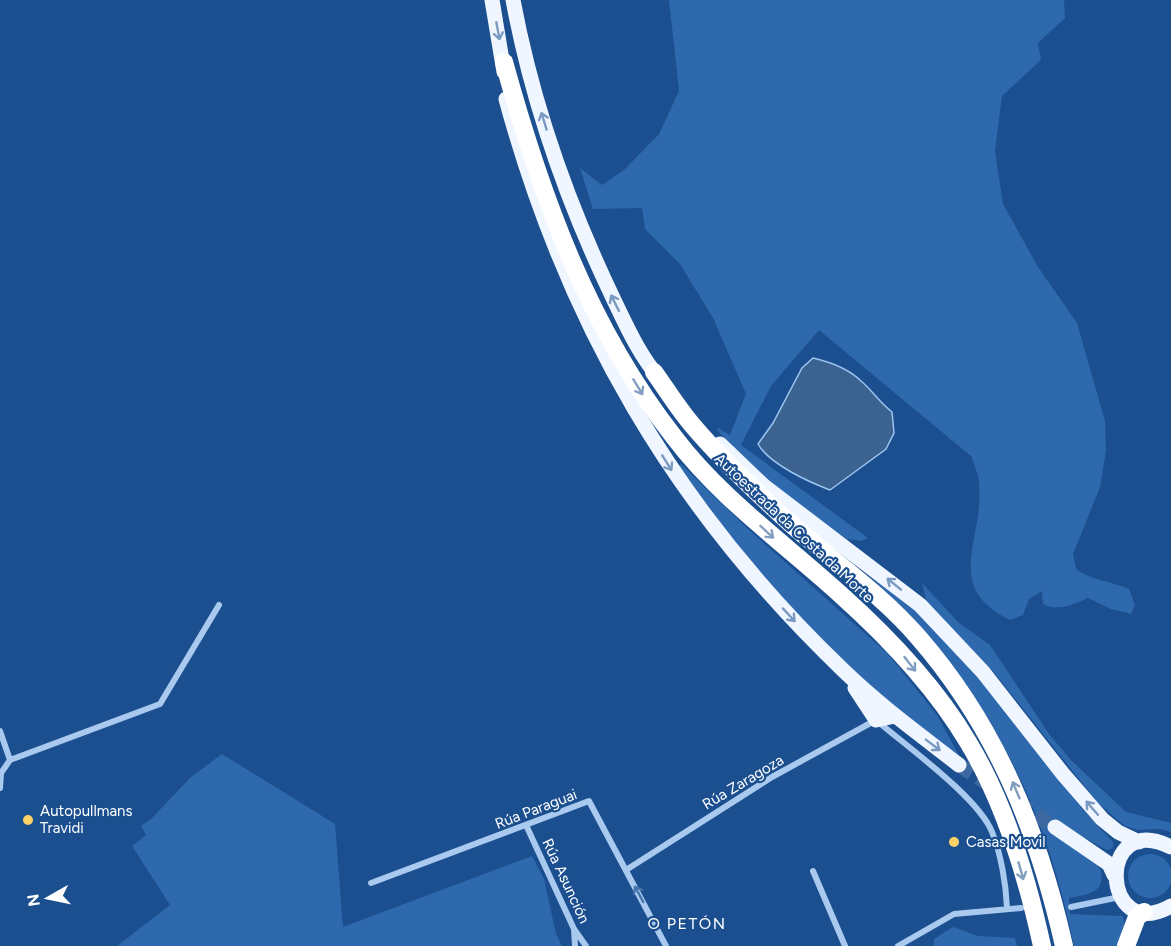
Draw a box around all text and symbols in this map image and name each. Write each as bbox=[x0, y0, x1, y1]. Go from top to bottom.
one-way arrow bbox=[493, 21, 504, 41]
one-way arrow bbox=[538, 112, 549, 131]
one-way arrow bbox=[609, 294, 621, 312]
one-way arrow bbox=[633, 378, 645, 395]
street label: Autoestrada da Costa da Morte bbox=[711, 450, 877, 606]
one-way arrow bbox=[660, 454, 673, 471]
one-way arrow bbox=[760, 524, 775, 539]
one-way arrow bbox=[886, 578, 902, 591]
one-way arrow bbox=[781, 607, 796, 622]
one-way arrow bbox=[904, 656, 917, 672]
one-way arrow bbox=[925, 738, 941, 751]
street label: Rúa Zaragoza bbox=[699, 751, 787, 813]
one-way arrow bbox=[1010, 781, 1021, 800]
street label: Rúa Paraguai bbox=[492, 785, 580, 833]
one-way arrow bbox=[1085, 801, 1099, 816]
place label: Autopullmans Travidi bbox=[40, 802, 132, 837]
marker: Autopullmans Travidi bbox=[21, 813, 35, 827]
place label: Casas Movil bbox=[966, 833, 1046, 851]
marker: Casas Movil bbox=[947, 835, 961, 849]
street label: Rúa Asunción bbox=[538, 836, 594, 926]
one-way arrow bbox=[1016, 861, 1028, 880]
north arrow bbox=[18, 868, 78, 928]
one-way arrow bbox=[633, 886, 644, 904]
text: N bbox=[23, 893, 44, 908]
district label: O PETÓN bbox=[647, 914, 727, 933]

